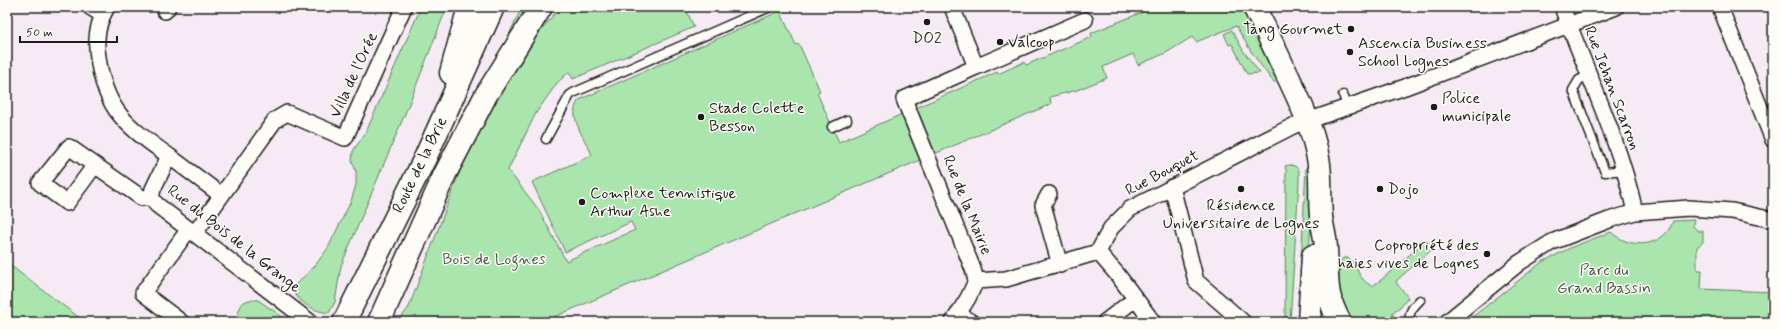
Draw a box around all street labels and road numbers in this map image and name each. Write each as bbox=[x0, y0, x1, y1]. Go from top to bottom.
street label: Rue Jehan Scarron bbox=[1579, 23, 1645, 153]
street label: Villa de l'Orée bbox=[325, 29, 383, 121]
street label: Route de la Brie bbox=[388, 113, 452, 217]
street label: Rue Bouquet bbox=[1122, 145, 1203, 201]
street label: Rue de la Mairie bbox=[937, 152, 997, 258]
street label: Rue du Bois de la Grange bbox=[162, 180, 306, 299]

